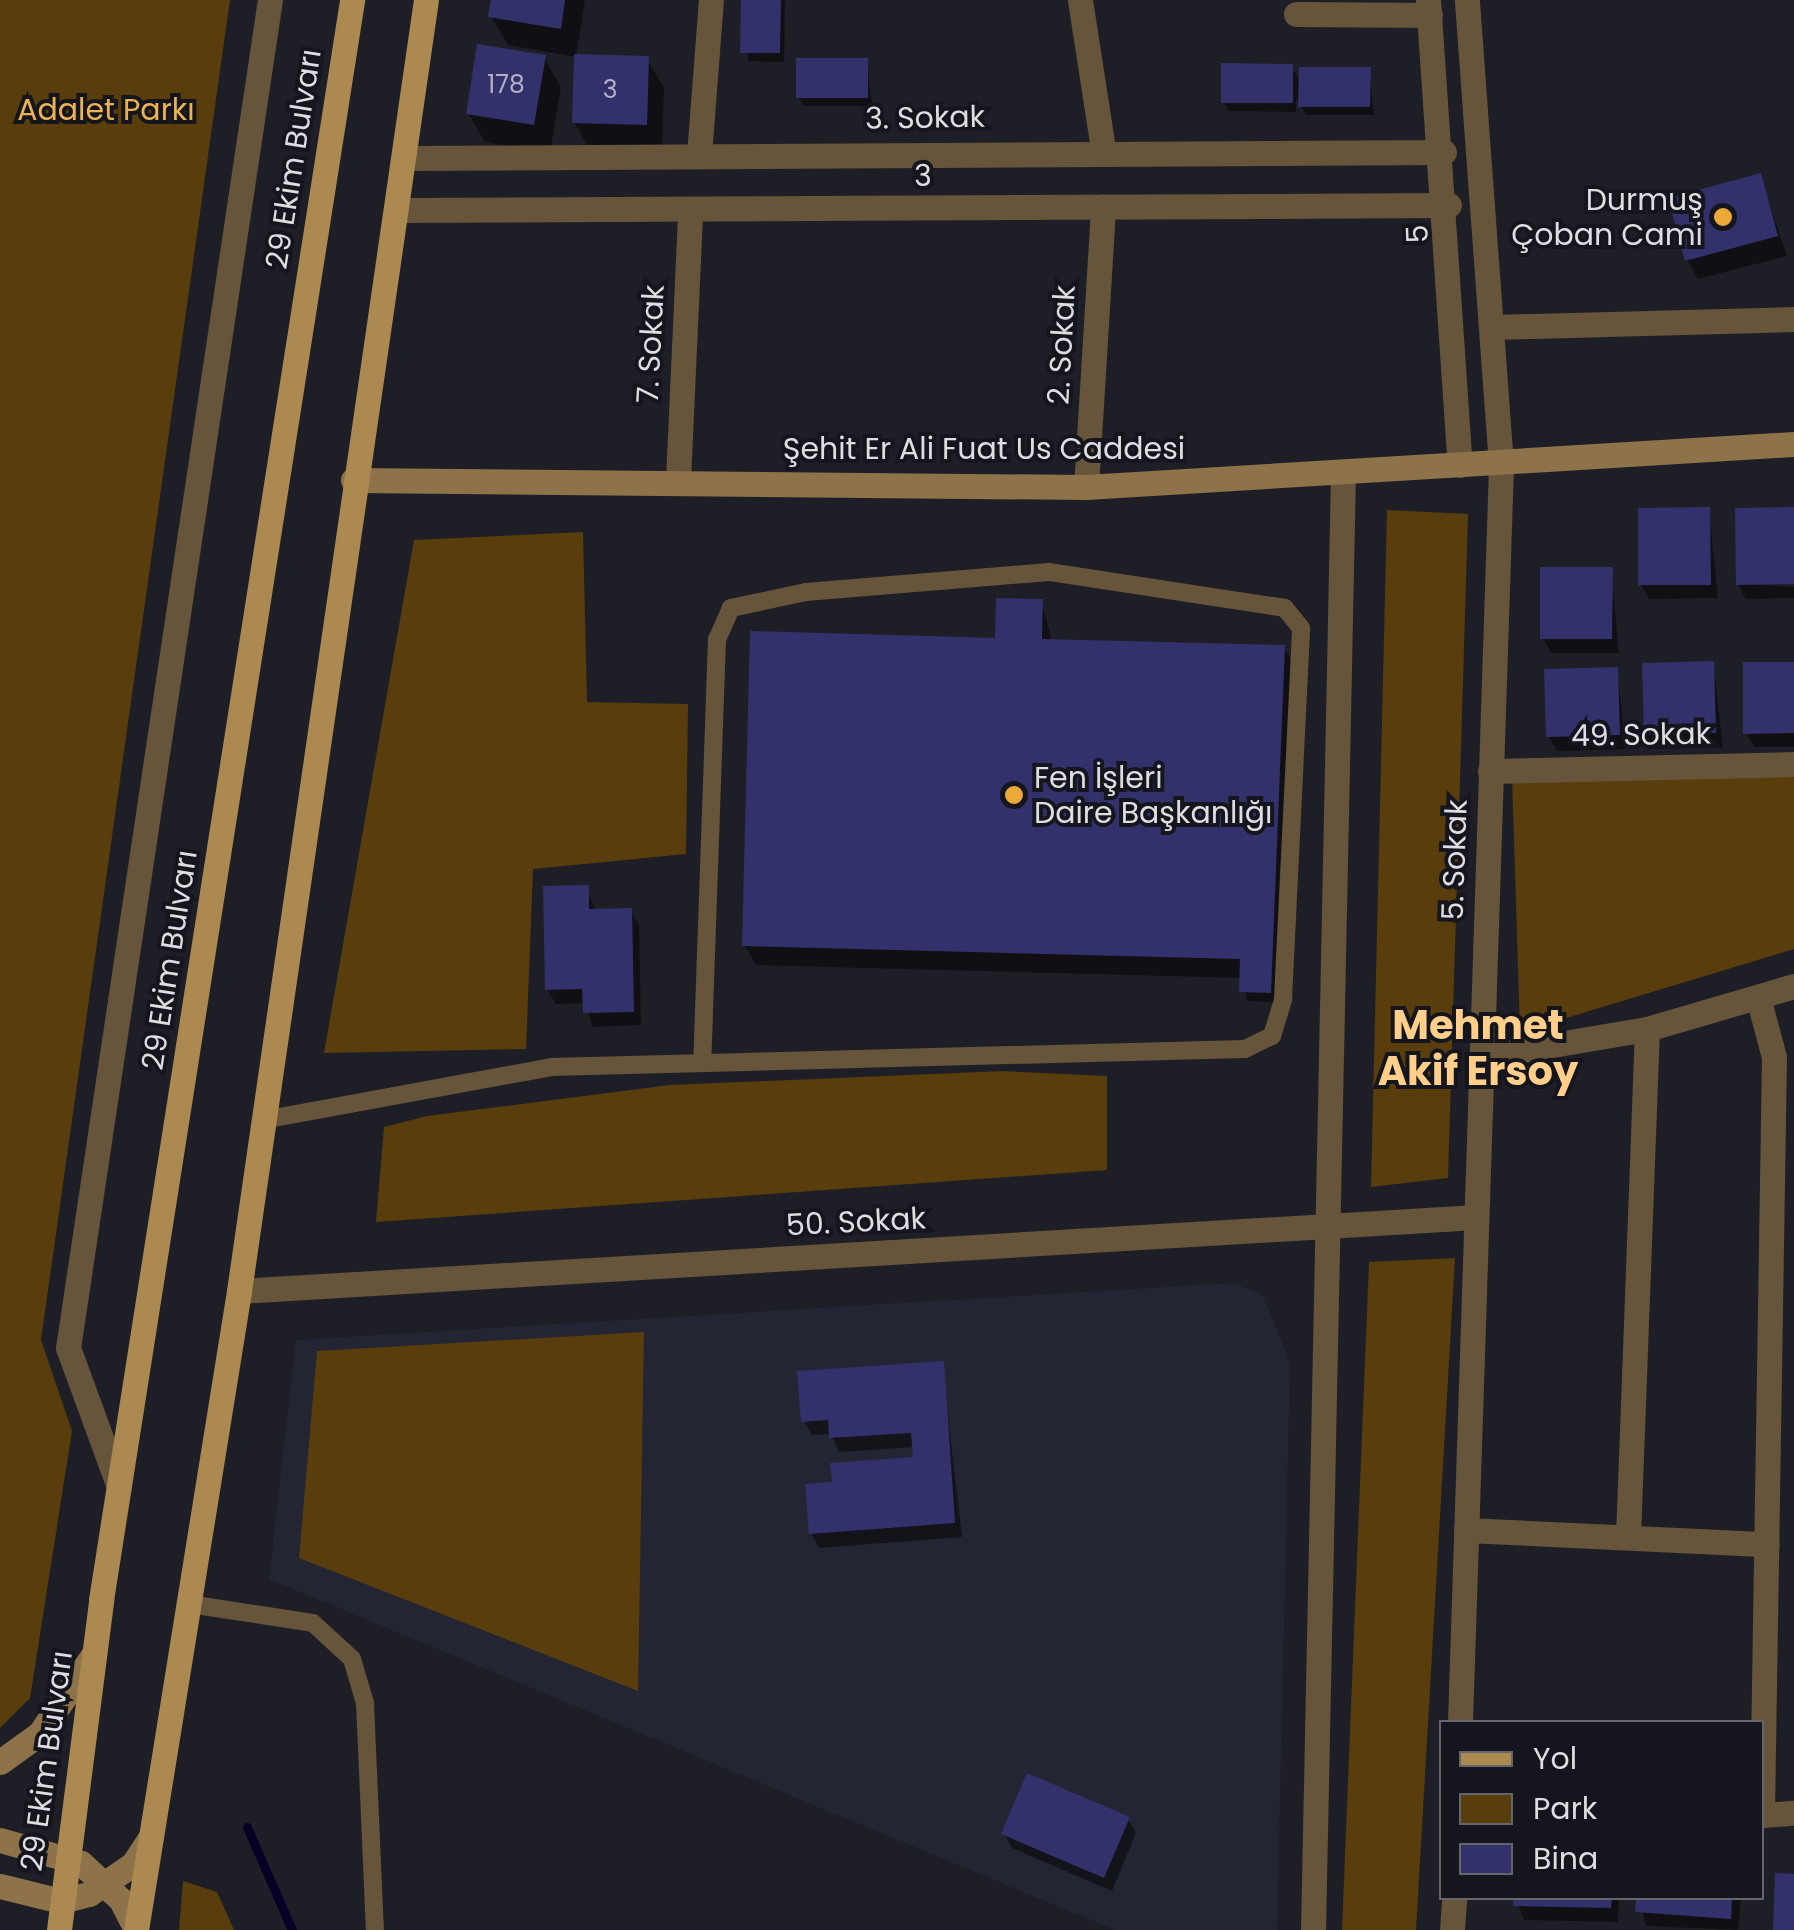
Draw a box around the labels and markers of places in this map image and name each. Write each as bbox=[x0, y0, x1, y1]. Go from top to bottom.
place label: Durmuş Çoban Cami bbox=[1511, 182, 1703, 252]
marker: Durmuş Çoban Cami bbox=[1712, 206, 1734, 228]
place label: Fen İşleri Daire Başkanlığı bbox=[1034, 760, 1272, 830]
marker: Fen İşleri Daire Başkanlığı bbox=[1003, 784, 1025, 806]

